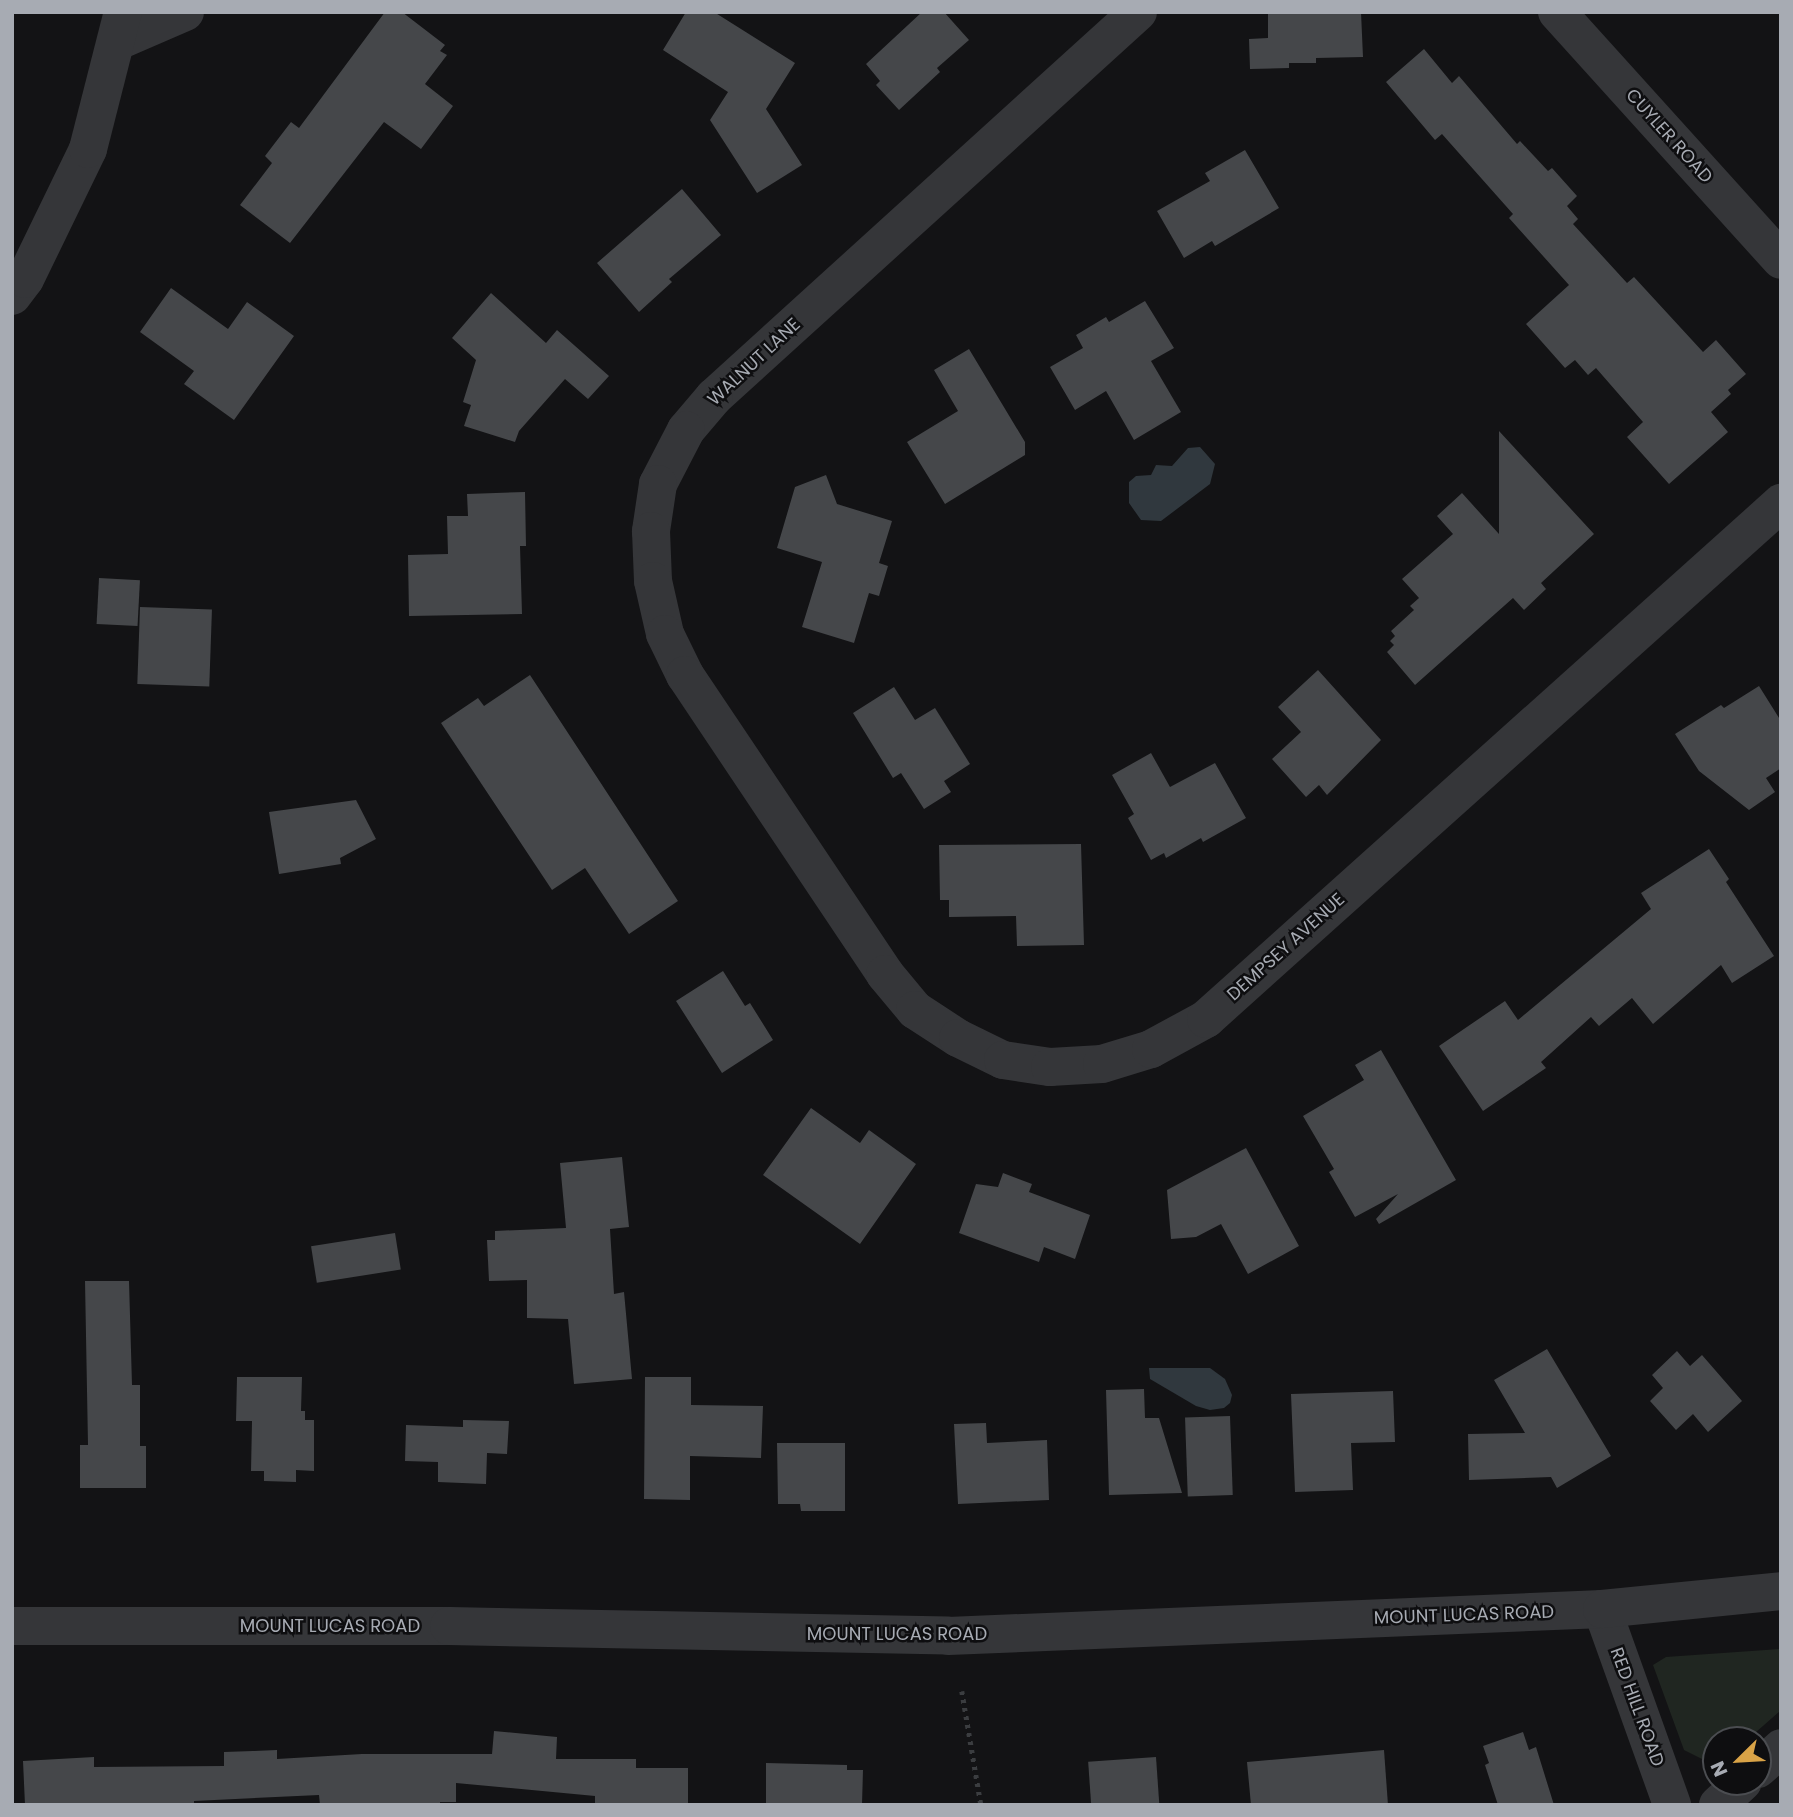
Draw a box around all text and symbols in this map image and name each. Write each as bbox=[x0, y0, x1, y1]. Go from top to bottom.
street label: CUYLER ROAD bbox=[1621, 84, 1717, 188]
street label: WALNUT LANE bbox=[703, 314, 805, 410]
street label: DEMPSEY AVENUE bbox=[1223, 889, 1349, 1005]
street label: MOUNT LUCAS ROAD bbox=[1374, 1601, 1554, 1629]
street label: MOUNT LUCAS ROAD bbox=[240, 1615, 420, 1637]
street label: MOUNT LUCAS ROAD bbox=[807, 1623, 987, 1645]
street label: RED HILL ROAD bbox=[1605, 1645, 1669, 1769]
north arrow bbox=[1702, 1726, 1772, 1796]
text: N bbox=[1704, 1757, 1734, 1781]

